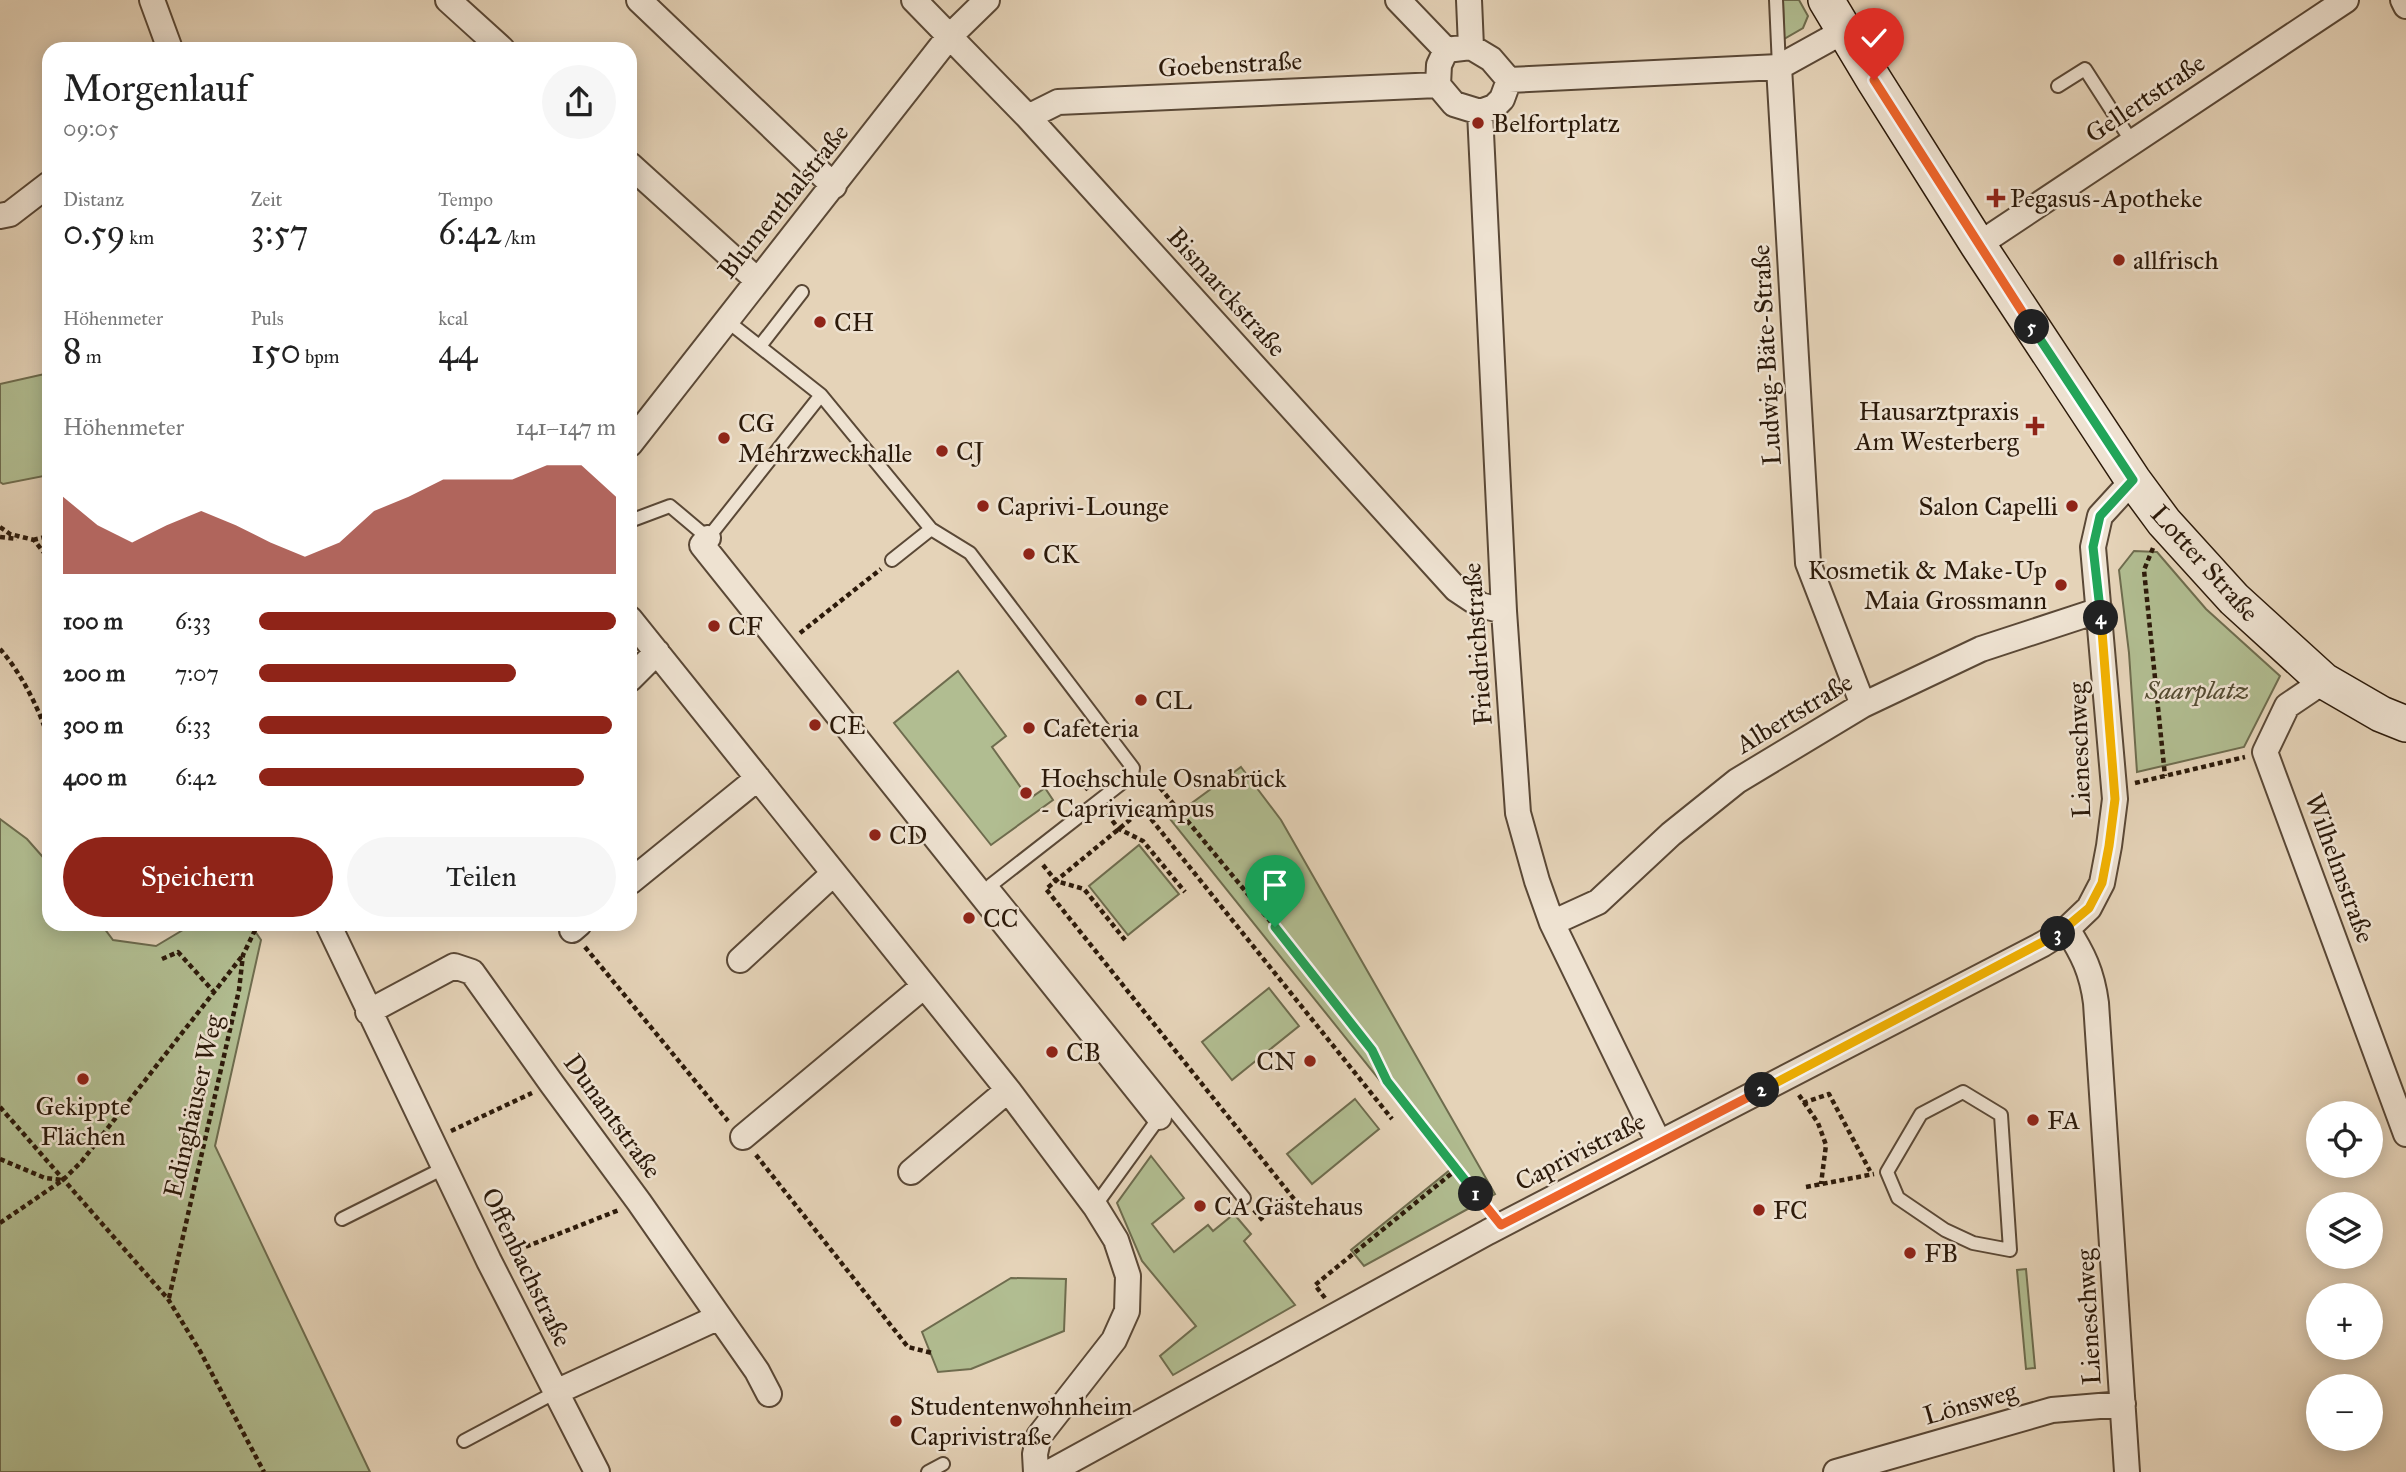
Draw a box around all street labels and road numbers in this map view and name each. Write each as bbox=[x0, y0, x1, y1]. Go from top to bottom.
street label: Goebenstraße bbox=[1157, 44, 1303, 84]
street label: Gellertstraße bbox=[2079, 46, 2211, 150]
street label: Blumenthalstraße bbox=[711, 117, 855, 285]
street label: Bismarckstraße bbox=[1161, 221, 1294, 363]
street label: Ludwig-Bäte-Straße bbox=[1744, 244, 1788, 466]
street label: Lotter Straße bbox=[2144, 498, 2266, 628]
street label: Friedrichstraße bbox=[1455, 561, 1499, 726]
street label: Albertstraße bbox=[1729, 666, 1858, 761]
street label: Lieneschweg bbox=[2061, 680, 2097, 819]
street label: Wilhelmstraße bbox=[2298, 789, 2382, 947]
street label: Edinghäuser Weg bbox=[156, 1011, 230, 1200]
street label: Dunantstraße bbox=[557, 1047, 669, 1185]
street label: Caprivistraße bbox=[1510, 1105, 1651, 1197]
street label: Offenbachstraße bbox=[475, 1182, 579, 1352]
street label: Lieneschweg bbox=[2068, 1247, 2108, 1386]
street label: Lönsweg bbox=[1920, 1374, 2021, 1432]

